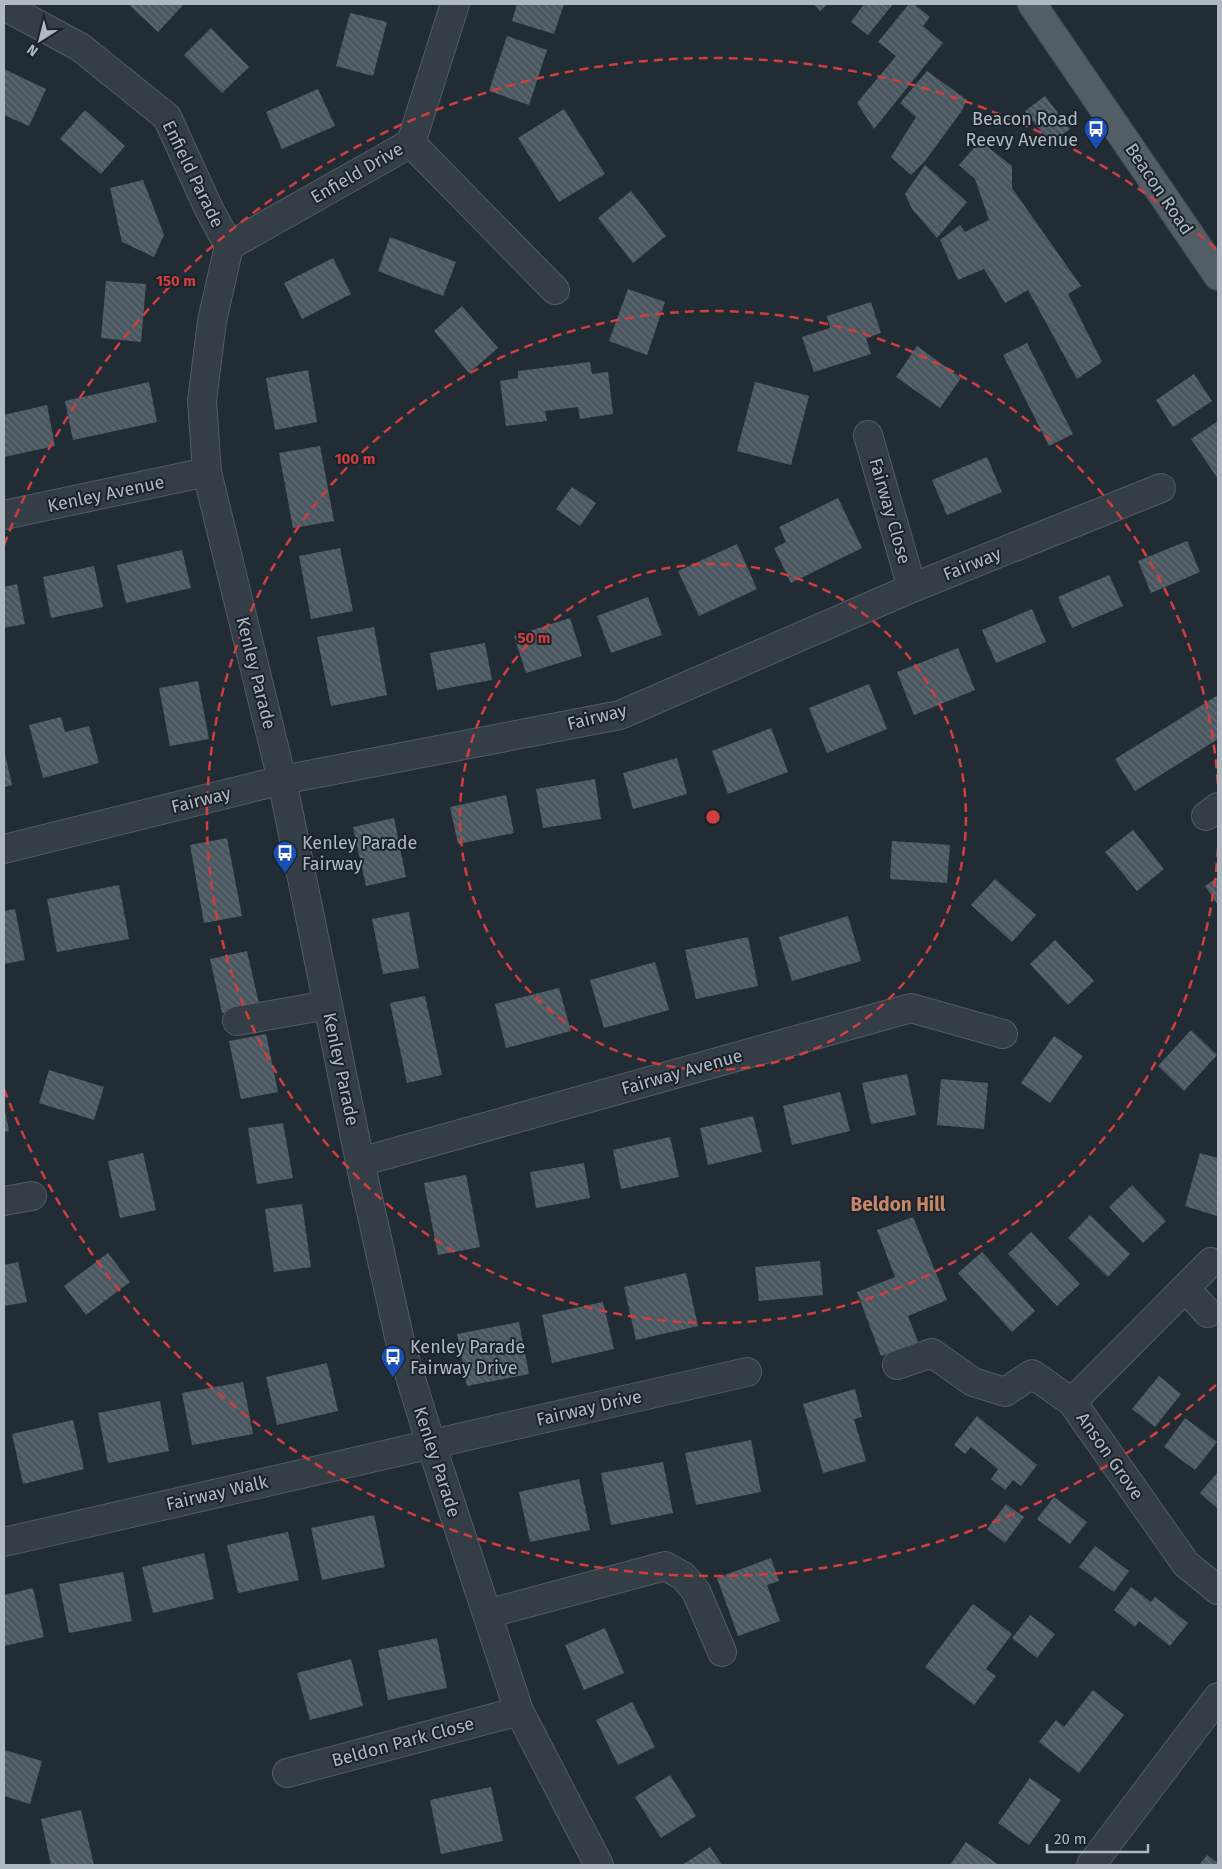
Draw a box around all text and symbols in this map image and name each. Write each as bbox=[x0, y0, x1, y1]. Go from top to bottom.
north arrow bbox=[15, 15, 65, 65]
text: N bbox=[24, 41, 41, 60]
place label: Beacon Road Reevy Avenue bbox=[966, 108, 1078, 151]
bus stop icon: Beacon Road Reevy Avenue bbox=[1083, 116, 1109, 150]
street label: Enfield Parade bbox=[158, 117, 228, 231]
street label: Enfield Drive bbox=[307, 138, 407, 208]
street label: Beacon Road bbox=[1120, 139, 1198, 239]
text: 150 m bbox=[156, 272, 196, 290]
text: 100 m bbox=[335, 450, 375, 468]
street label: Fairway Close bbox=[864, 455, 916, 567]
street label: Kenley Avenue bbox=[46, 471, 166, 517]
street label: Fairway bbox=[940, 542, 1004, 586]
street label: Kenley Parade bbox=[231, 614, 281, 732]
text: 50 m bbox=[517, 629, 551, 647]
street label: Fairway bbox=[565, 699, 629, 735]
street label: Fairway bbox=[169, 782, 233, 818]
centre of rings bbox=[704, 808, 722, 826]
place label: Kenley Parade Fairway bbox=[302, 832, 417, 875]
bus stop icon: Kenley Parade Fairway bbox=[272, 840, 298, 874]
street label: Kenley Parade bbox=[318, 1010, 364, 1128]
street label: Fairway Avenue bbox=[619, 1044, 745, 1100]
district label: Beldon Hill bbox=[850, 1193, 946, 1216]
place label: Kenley Parade Fairway Drive bbox=[410, 1336, 525, 1379]
bus stop icon: Kenley Parade Fairway Drive bbox=[380, 1344, 406, 1378]
street label: Fairway Drive bbox=[534, 1385, 644, 1431]
street label: Kenley Parade bbox=[409, 1404, 465, 1520]
street label: Anson Grove bbox=[1072, 1408, 1148, 1504]
street label: Fairway Walk bbox=[164, 1470, 271, 1515]
street label: Beldon Park Close bbox=[329, 1712, 477, 1772]
scale bar bbox=[1047, 1822, 1148, 1854]
text: 20 m bbox=[1054, 1830, 1087, 1848]

